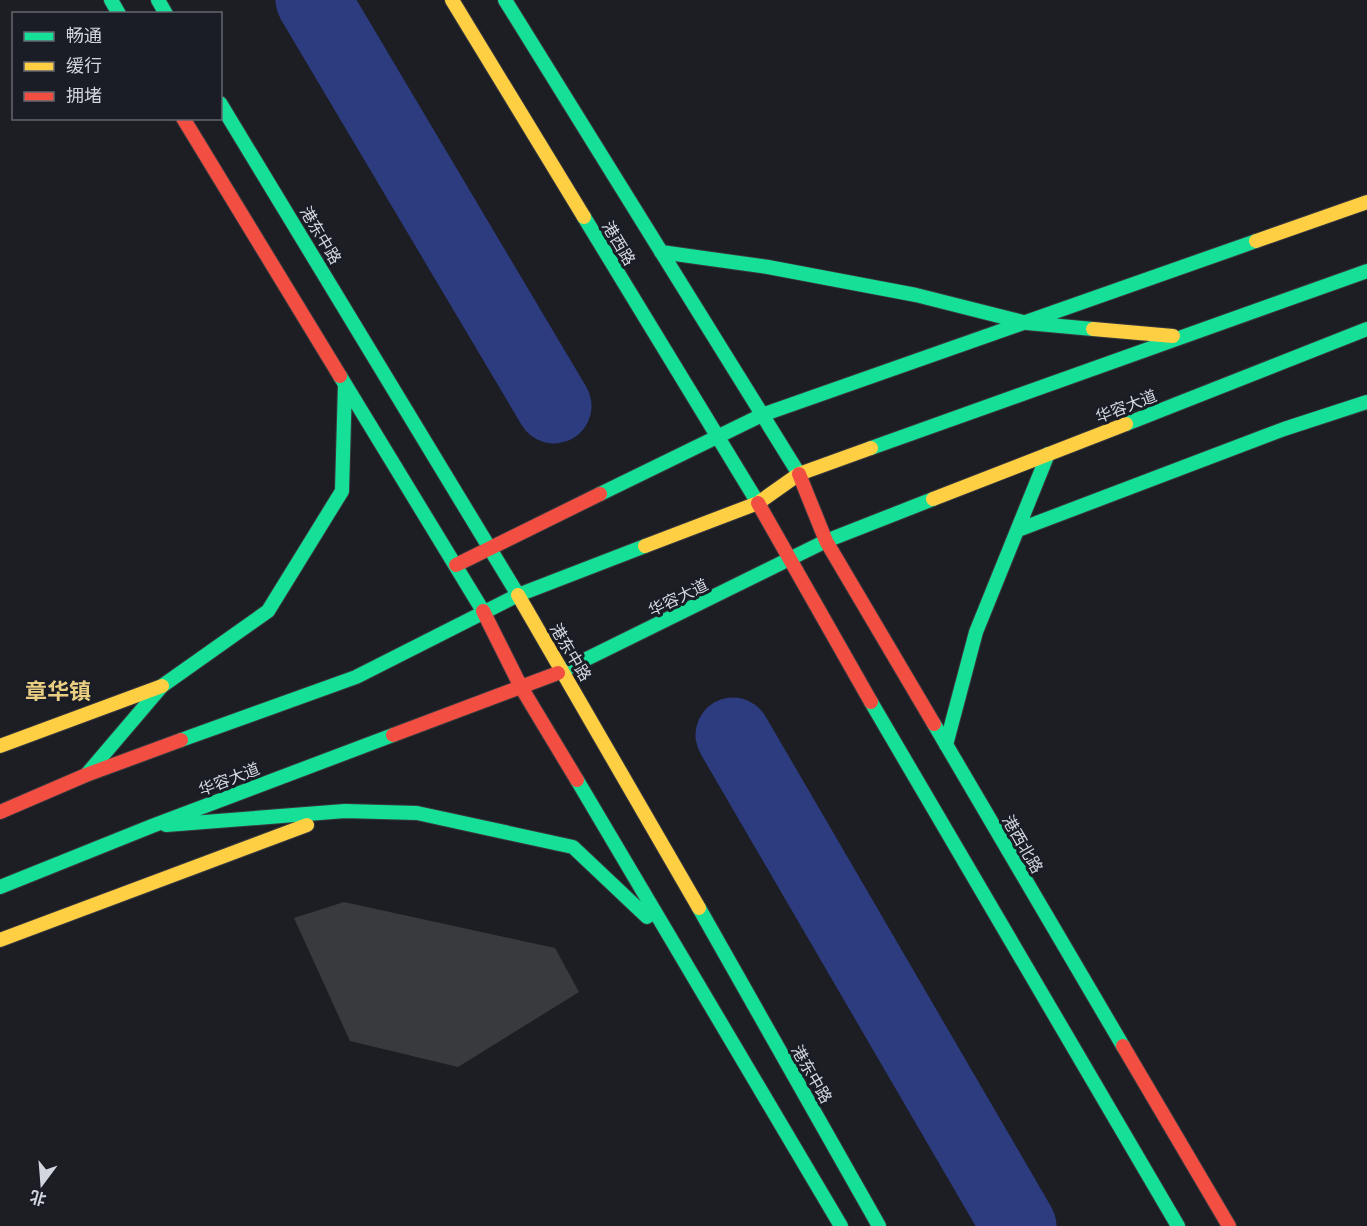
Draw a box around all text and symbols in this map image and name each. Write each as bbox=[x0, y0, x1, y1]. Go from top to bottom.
legend bbox=[12, 12, 222, 120]
text: 畅通 bbox=[66, 25, 102, 47]
text: 缓行 bbox=[66, 55, 102, 77]
text: 拥堵 bbox=[66, 85, 102, 107]
street label: 港东中路 bbox=[295, 203, 345, 268]
street label: 港西路 bbox=[597, 218, 639, 269]
street label: 华容大道 bbox=[1093, 386, 1160, 428]
street label: 华容大道 bbox=[645, 575, 712, 621]
street label: 港东中路 bbox=[545, 620, 595, 685]
district label: 章华镇 bbox=[25, 678, 91, 705]
street label: 华容大道 bbox=[196, 759, 263, 801]
street label: 港西北路 bbox=[997, 812, 1047, 877]
street label: 港东中路 bbox=[786, 1042, 836, 1107]
north arrow bbox=[12, 1154, 72, 1214]
text: 北 bbox=[28, 1186, 49, 1209]

